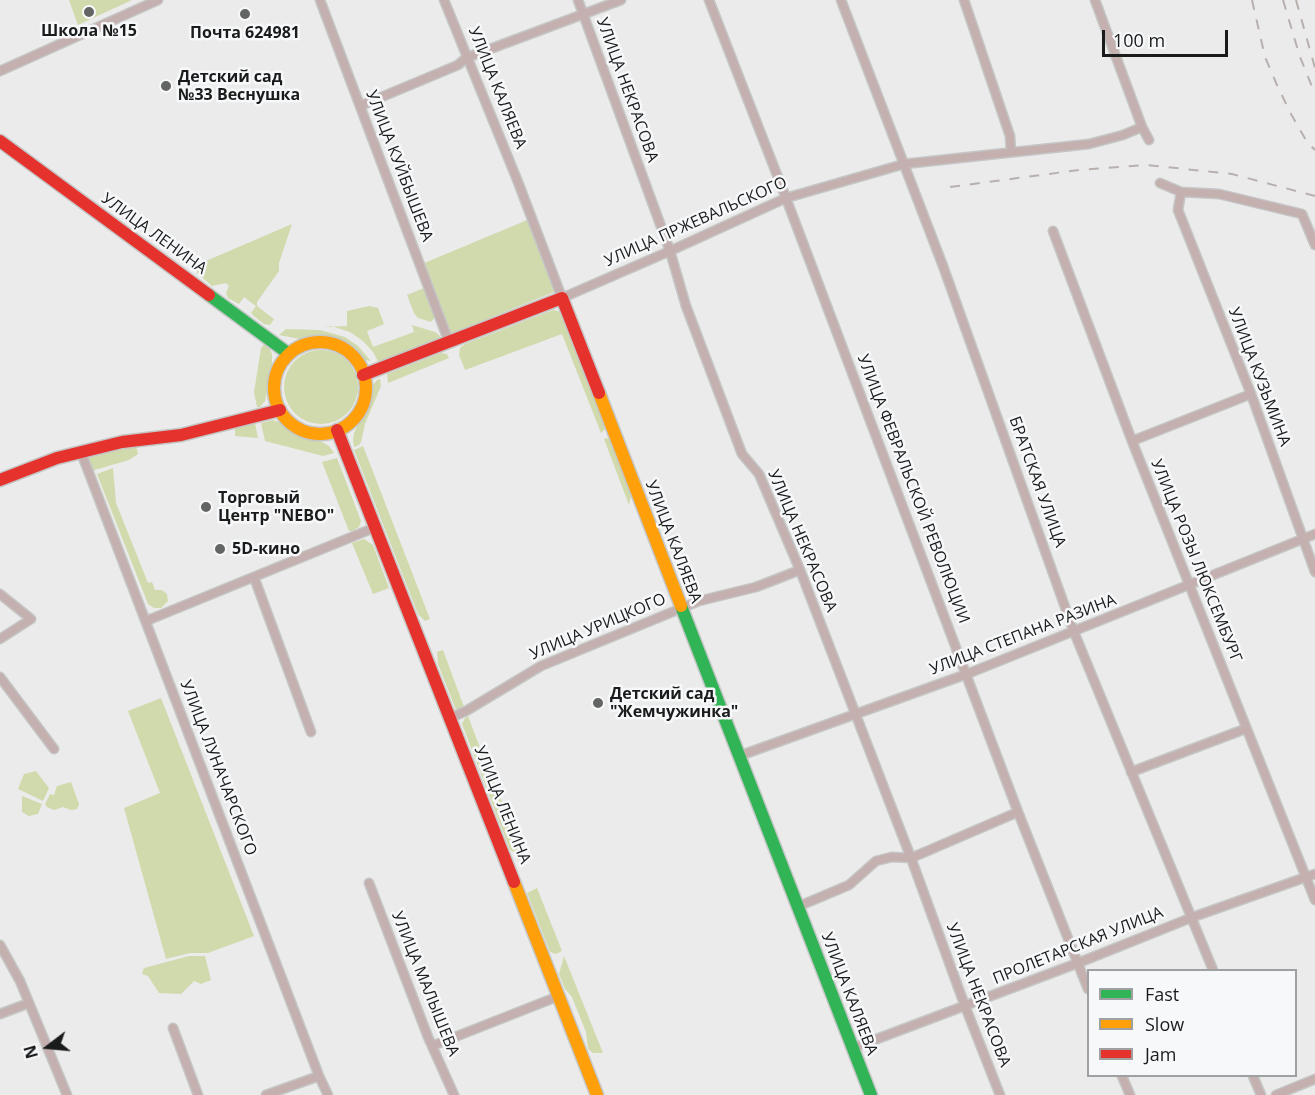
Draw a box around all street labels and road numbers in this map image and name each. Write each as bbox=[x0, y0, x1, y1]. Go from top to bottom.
street label: УЛИЦА НЕКРАСОВА bbox=[592, 15, 662, 165]
street label: УЛИЦА КАЛЯЕВА bbox=[464, 24, 530, 152]
street label: УЛИЦА КУЙБЫШЕВА bbox=[361, 88, 437, 244]
street label: УЛИЦА ПРЖЕВАЛЬСКОГО bbox=[602, 173, 790, 271]
street label: УЛИЦА ЛЕНИНА bbox=[98, 189, 210, 279]
street label: УЛИЦА КУЗЬМИНА bbox=[1224, 305, 1294, 449]
street label: УЛИЦА ФЕВРАЛЬСКОЙ РЕВОЛЮЦИИ bbox=[853, 352, 973, 626]
street label: БРАТСКАЯ УЛИЦА bbox=[1004, 414, 1070, 550]
street label: УЛИЦА РОЗЫ ЛЮКСЕМБУРГ bbox=[1146, 457, 1246, 665]
street label: УЛИЦА НЕКРАСОВА bbox=[763, 467, 841, 615]
street label: УЛИЦА КАЛЯЕВА bbox=[641, 478, 705, 606]
street label: УЛИЦА УРИЦКОГО bbox=[527, 590, 669, 664]
street label: УЛИЦА СТЕПАНА РАЗИНА bbox=[927, 591, 1119, 679]
street label: УЛИЦА ЛУНАЧАРСКОГО bbox=[176, 678, 260, 858]
street label: УЛИЦА ЛЕНИНА bbox=[470, 743, 534, 867]
street label: ПРОЛЕТАРСКАЯ УЛИЦА bbox=[990, 903, 1166, 989]
street label: УЛИЦА МАЛЫШЕВА bbox=[387, 909, 463, 1059]
street label: УЛИЦА НЕКРАСОВА bbox=[942, 920, 1014, 1070]
street label: УЛИЦА КАЛЯЕВА bbox=[817, 930, 881, 1058]

